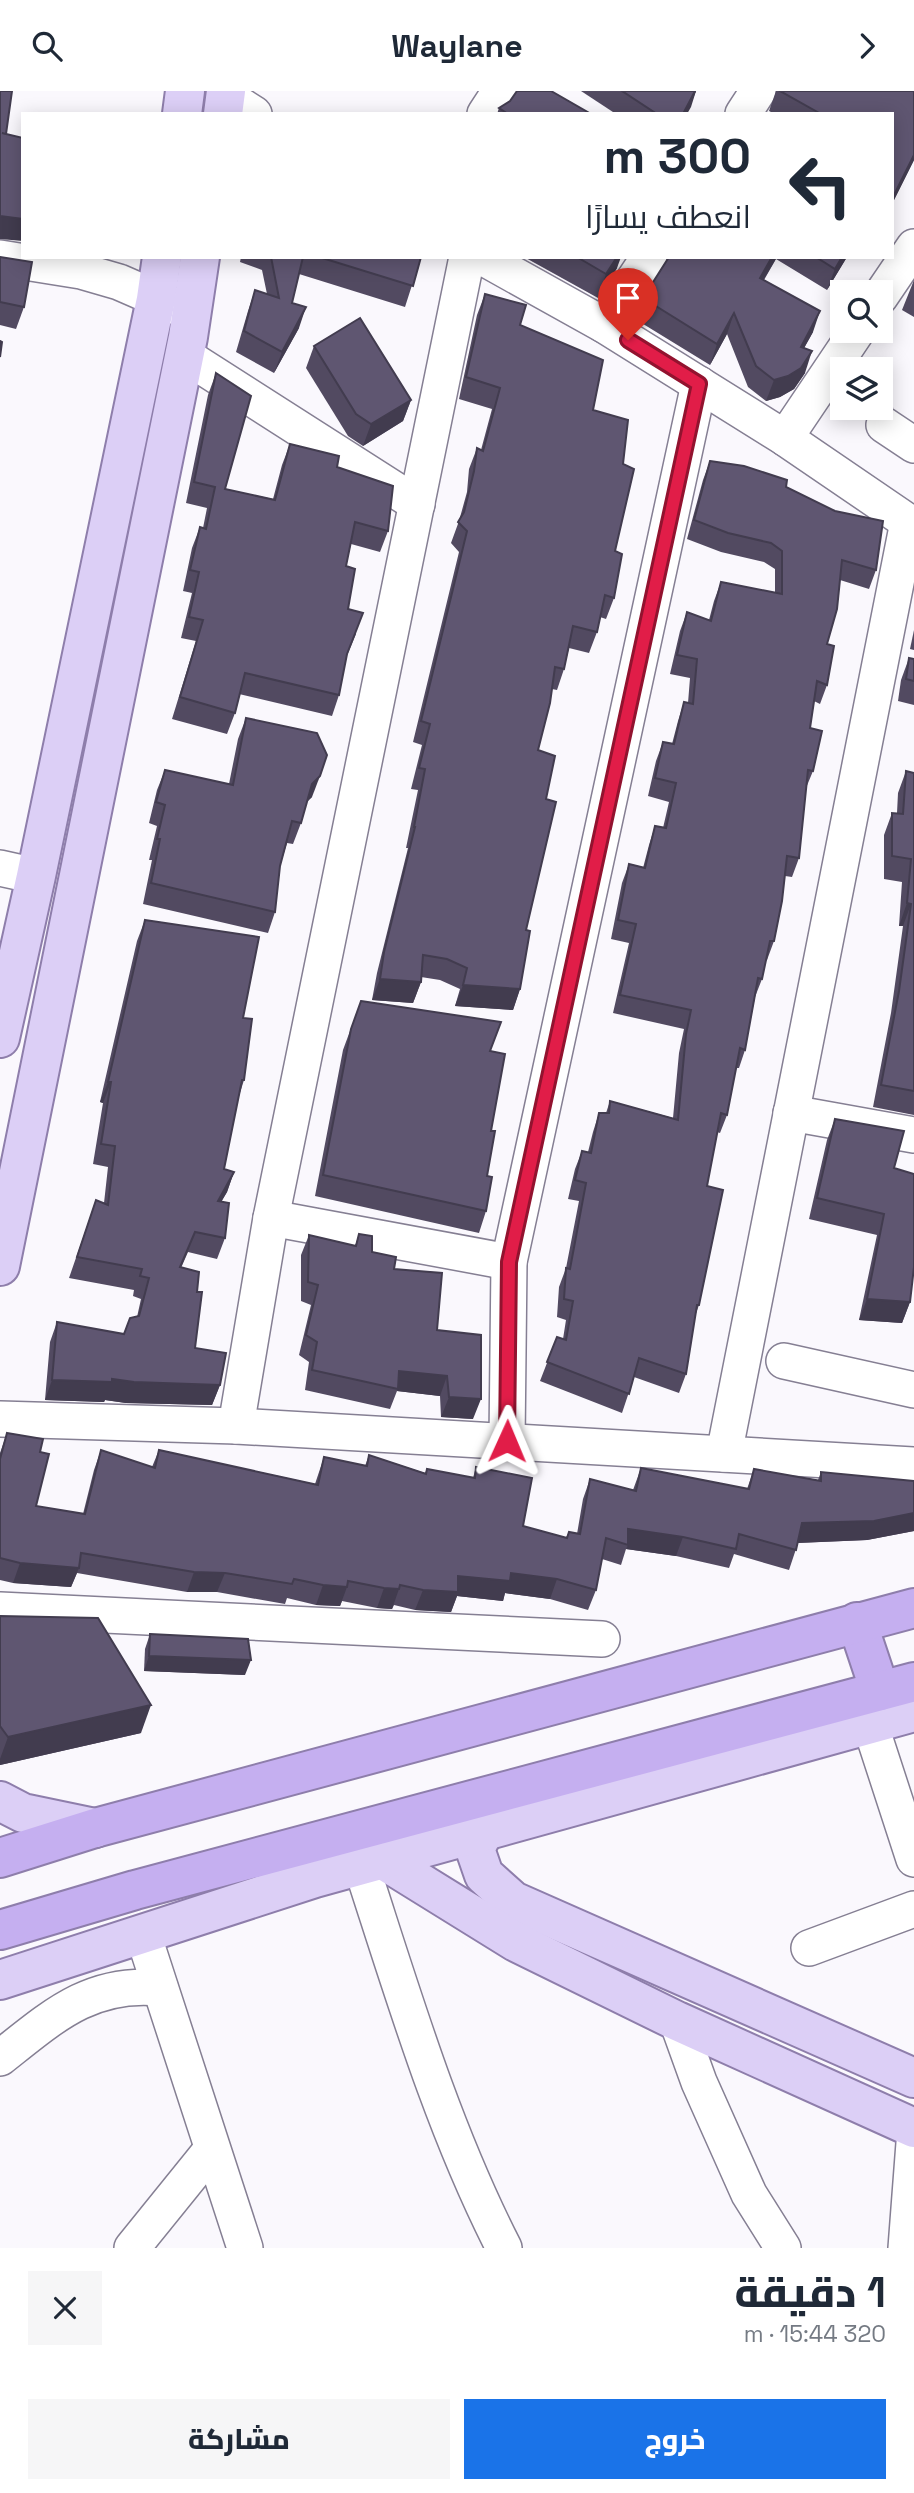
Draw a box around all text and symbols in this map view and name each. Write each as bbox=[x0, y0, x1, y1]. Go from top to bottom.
text: Waylane bbox=[391, 26, 523, 66]
icon: search bbox=[28, 27, 66, 65]
icon: forward bbox=[848, 27, 886, 65]
text: 300 m bbox=[603, 125, 751, 187]
icon: left bbox=[775, 140, 866, 231]
text: انعطف يسارًا bbox=[585, 197, 751, 237]
pin bbox=[598, 268, 658, 340]
icon: arrive bbox=[609, 279, 647, 317]
map controls bbox=[830, 280, 893, 420]
button: search bbox=[830, 280, 893, 343]
button: layers bbox=[830, 357, 893, 420]
position arrow bbox=[470, 1404, 544, 1478]
text: 1 دقيقة bbox=[734, 2266, 886, 2319]
button: close bbox=[28, 2271, 102, 2345]
text: 320 m · 15:44 bbox=[744, 2319, 886, 2349]
button: مشاركة bbox=[28, 2399, 450, 2479]
button: خروج bbox=[464, 2399, 886, 2479]

